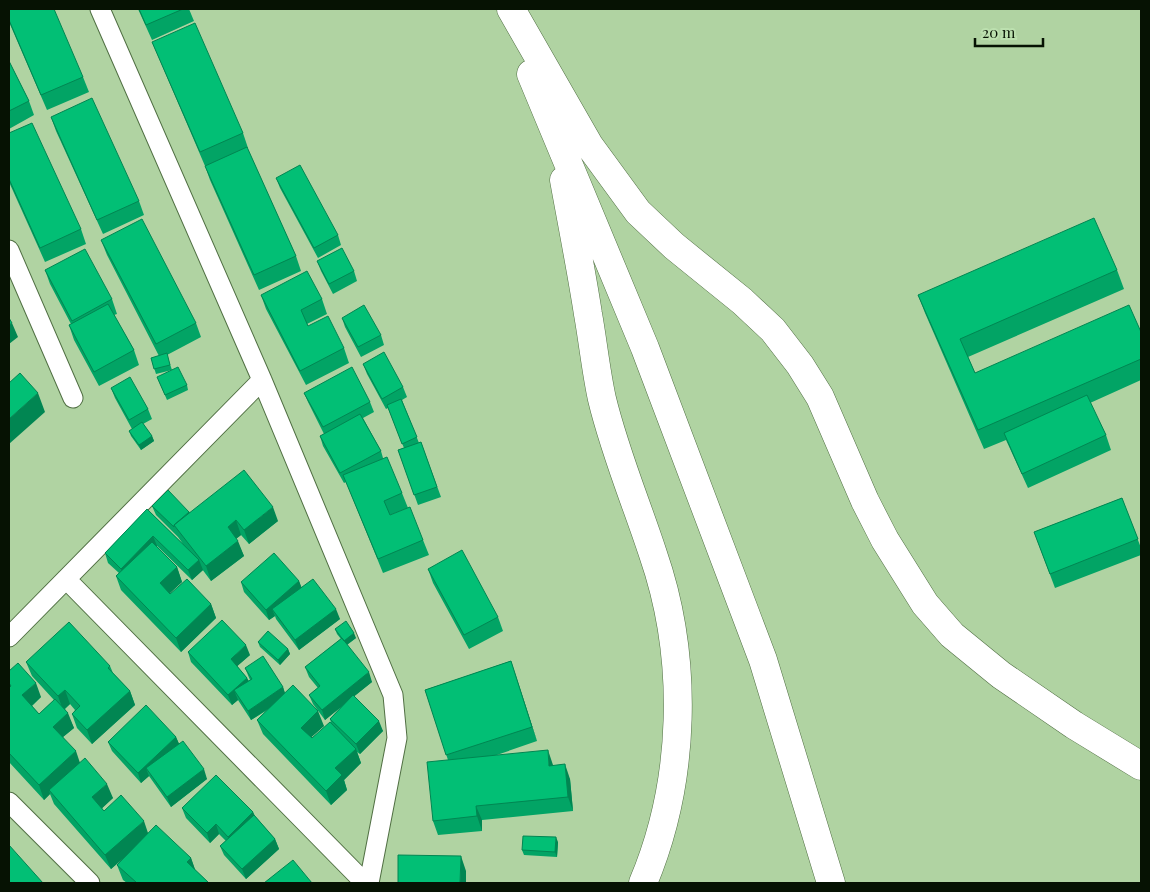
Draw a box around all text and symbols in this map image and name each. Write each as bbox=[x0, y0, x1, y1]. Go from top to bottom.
scale bar bbox=[975, 15, 1042, 47]
text: 20 m bbox=[982, 22, 1016, 42]

